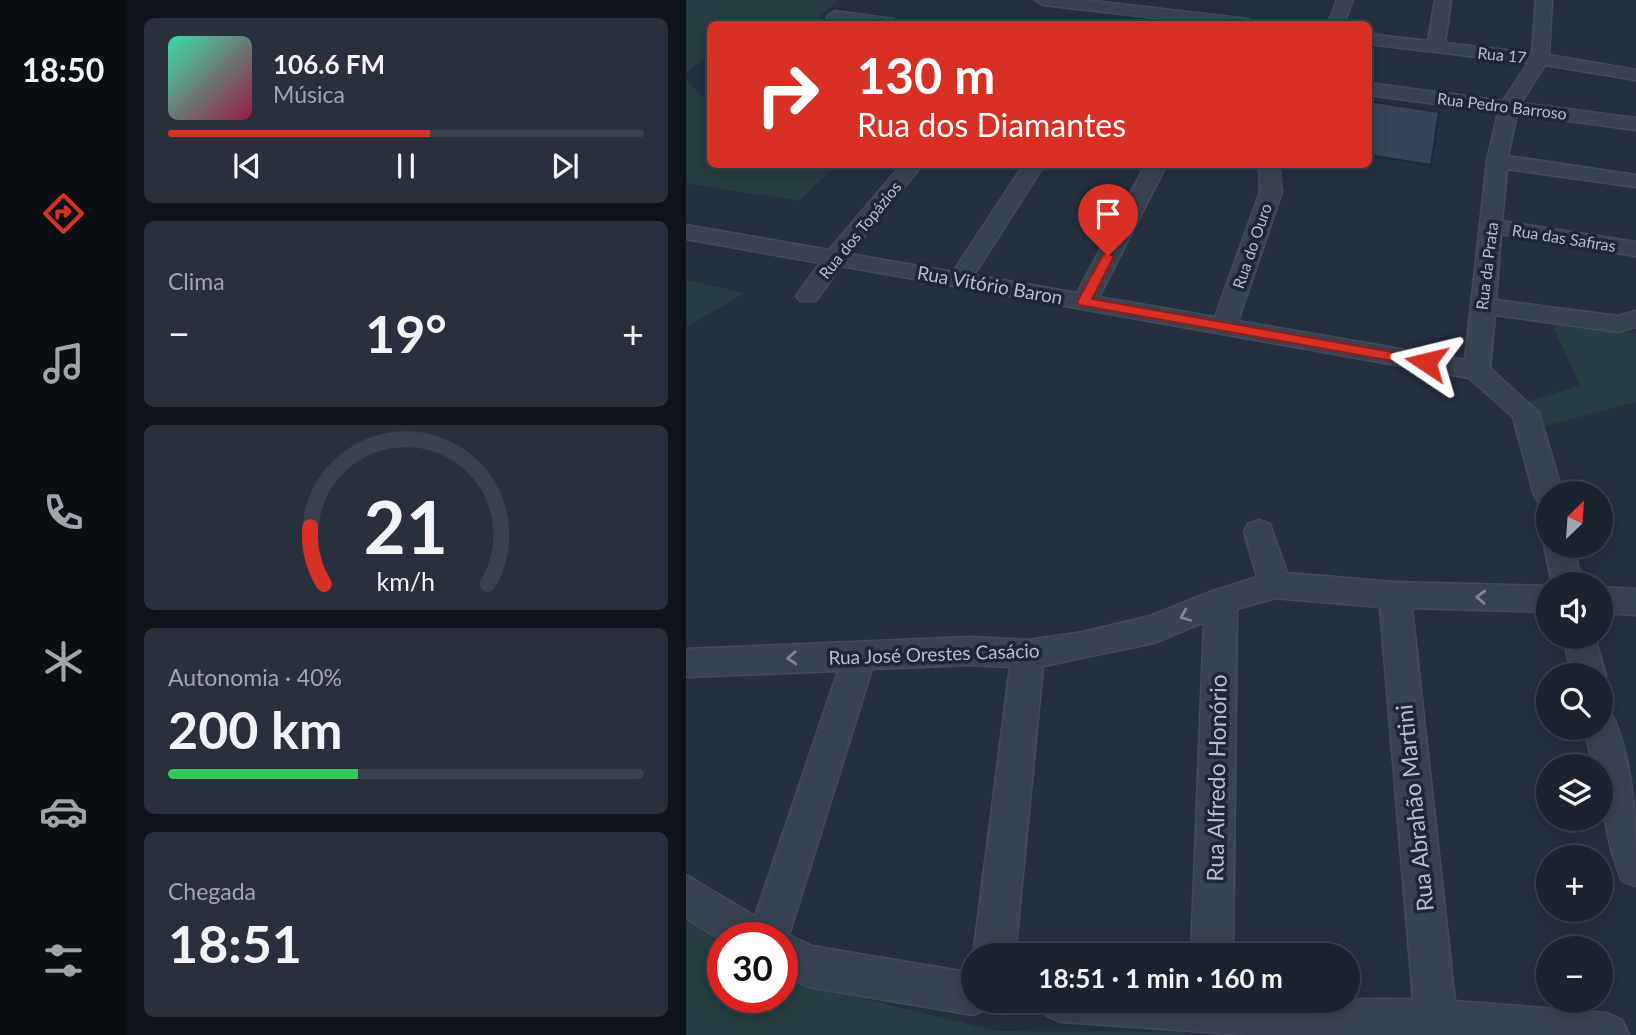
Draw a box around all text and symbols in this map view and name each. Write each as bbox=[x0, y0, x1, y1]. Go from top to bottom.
street label: Rua 17 bbox=[1477, 42, 1528, 67]
text: 130 m bbox=[857, 46, 995, 104]
text: 106.6 FM bbox=[273, 48, 385, 80]
icon: right bbox=[742, 49, 833, 140]
text: 18:50 bbox=[22, 50, 104, 89]
text: Música bbox=[273, 80, 345, 108]
street label: Rua Pedro Barroso bbox=[1436, 88, 1568, 123]
text: Rua dos Diamantes bbox=[857, 105, 1126, 144]
icon: previous bbox=[228, 147, 266, 185]
icon: pause bbox=[387, 147, 425, 185]
icon: next bbox=[546, 147, 584, 185]
street label: Rua dos Topázios bbox=[815, 177, 905, 282]
pin bbox=[1078, 184, 1138, 256]
icon: directions bbox=[39, 189, 88, 238]
icon: arrive bbox=[1089, 195, 1127, 233]
street label: Rua do Ouro bbox=[1228, 201, 1275, 291]
street label: Rua das Safiras bbox=[1511, 220, 1617, 255]
street label: Rua da Prata bbox=[1472, 221, 1501, 311]
street label: Rua Vitório Baron bbox=[916, 260, 1065, 309]
text: Clima bbox=[168, 267, 225, 295]
text: 19° bbox=[365, 302, 447, 364]
text: − bbox=[168, 310, 190, 356]
text: + bbox=[622, 310, 644, 356]
position arrow bbox=[1389, 325, 1463, 399]
icon: music bbox=[39, 339, 88, 388]
north arrow bbox=[1536, 481, 1614, 558]
map controls bbox=[1536, 481, 1613, 1013]
text: 21 bbox=[364, 482, 448, 570]
icon: phone bbox=[39, 488, 88, 537]
text: km/h bbox=[377, 565, 435, 595]
button: sound bbox=[1536, 572, 1613, 649]
one-way arrow bbox=[1475, 589, 1485, 605]
one-way arrow bbox=[1180, 608, 1192, 622]
icon: climate bbox=[39, 637, 88, 686]
street label: Rua José Orestes Casácio bbox=[828, 638, 1040, 669]
one-way arrow bbox=[786, 650, 797, 665]
text: Autonomia · 40% bbox=[168, 663, 342, 691]
button: search bbox=[1536, 663, 1613, 740]
street label: Rua Alfredo Honório bbox=[1200, 674, 1232, 882]
text: 200 km bbox=[168, 698, 342, 760]
street label: Rua Abrahão Martini bbox=[1389, 703, 1439, 913]
button: layers bbox=[1536, 754, 1613, 831]
icon: car bbox=[39, 787, 88, 836]
button: + bbox=[1536, 845, 1613, 922]
text: Chegada bbox=[168, 877, 256, 905]
text: 18:51 bbox=[168, 912, 302, 974]
speed limit sign: 30 bbox=[707, 922, 798, 1013]
icon: filters bbox=[39, 936, 88, 985]
button: − bbox=[1536, 936, 1613, 1013]
text: 18:51 · 1 min · 160 m bbox=[1038, 962, 1283, 994]

